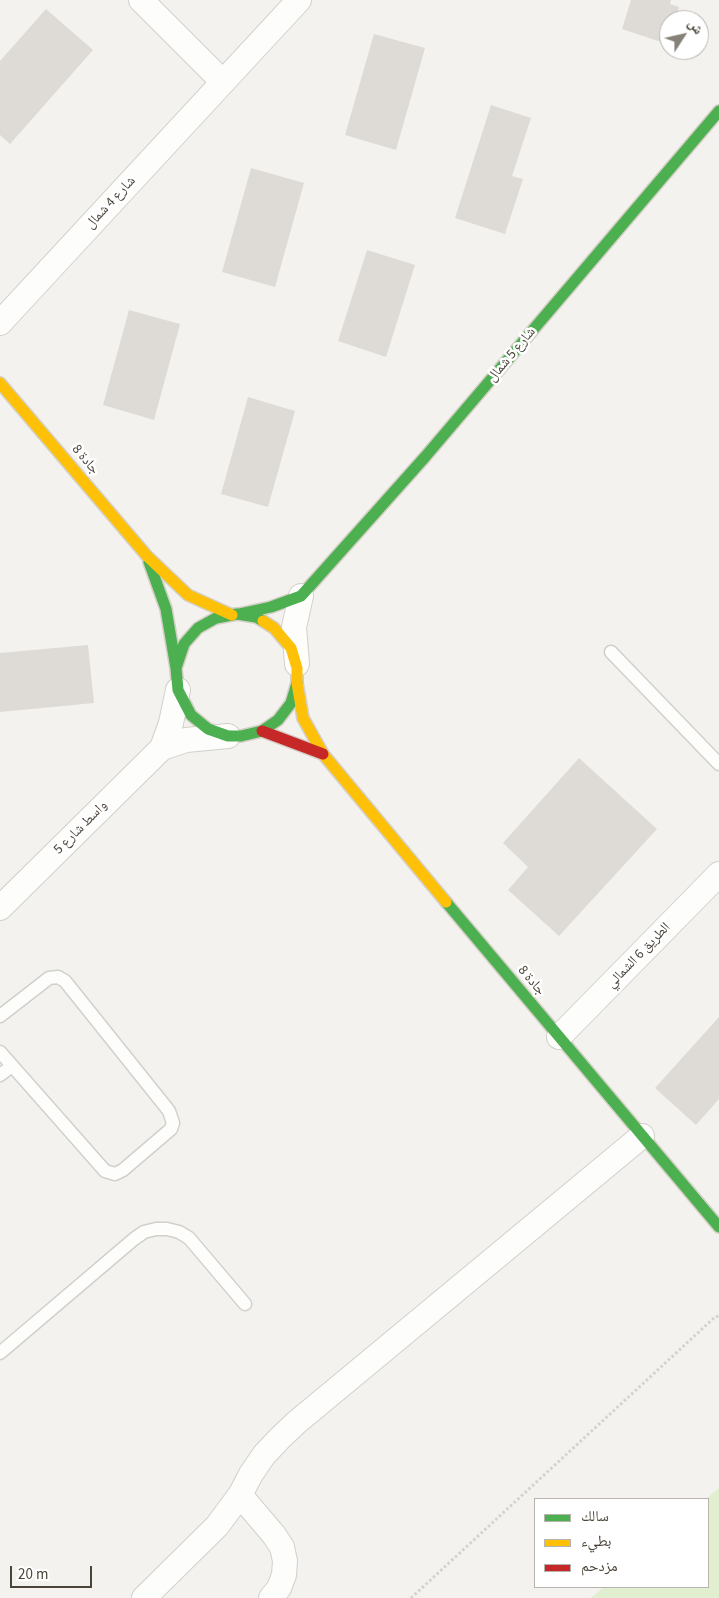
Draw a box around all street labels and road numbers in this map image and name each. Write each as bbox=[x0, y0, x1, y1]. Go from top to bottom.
street label: شارع 4 شمال bbox=[82, 173, 140, 233]
street label: شارع 5 شمال bbox=[484, 324, 540, 386]
street label: جادة 8 bbox=[68, 442, 102, 478]
street label: واسط شارع 5 bbox=[51, 798, 111, 858]
street label: الطريق 6 الشمالي bbox=[604, 920, 674, 992]
street label: جادة 8 bbox=[514, 963, 548, 999]

